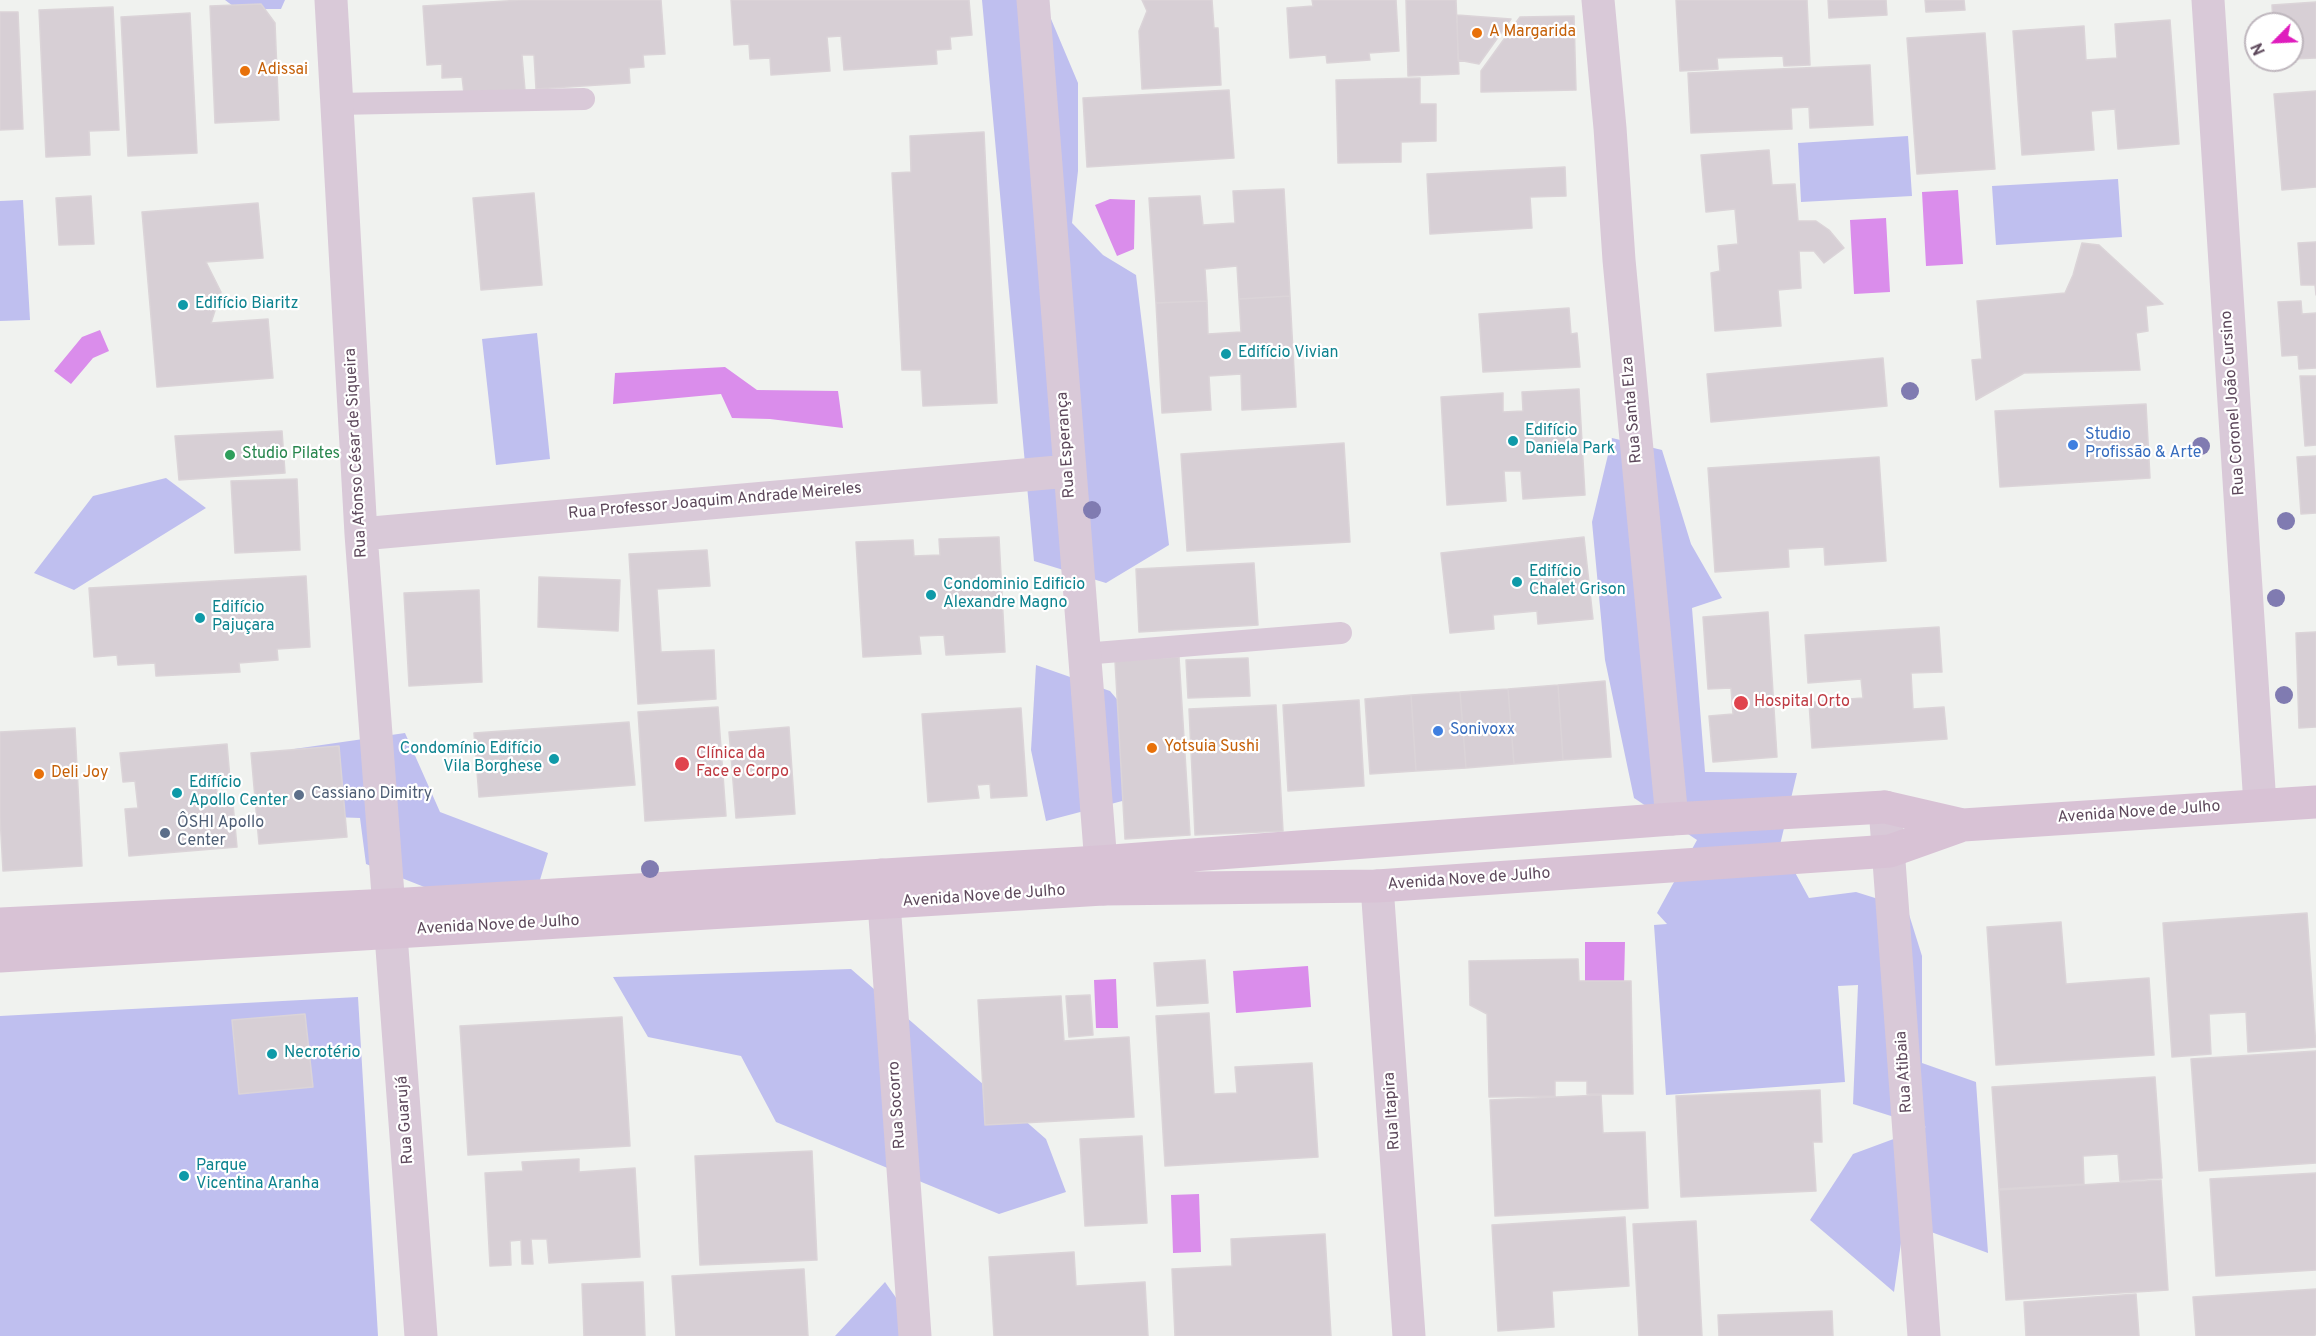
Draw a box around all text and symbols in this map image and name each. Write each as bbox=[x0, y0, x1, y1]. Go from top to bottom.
north arrow bbox=[2244, 12, 2304, 72]
place label: A Margarida bbox=[1489, 23, 1576, 43]
marker: A Margarida bbox=[1470, 26, 1484, 40]
text: N bbox=[2248, 39, 2271, 58]
place label: Adissai bbox=[257, 61, 308, 81]
marker: Adissai bbox=[238, 64, 252, 78]
place label: Edifício Biaritz bbox=[195, 295, 299, 315]
marker: Edifício Biaritz bbox=[176, 298, 190, 312]
street label: Rua Coronel João Cursino bbox=[2218, 310, 2250, 496]
place label: Edifício Vivian bbox=[1238, 344, 1339, 364]
marker: Edifício Vivian bbox=[1219, 347, 1233, 361]
street label: Rua Afonso César de Siqueira bbox=[342, 348, 372, 558]
street label: Rua Santa Elza bbox=[1619, 356, 1647, 464]
street label: Rua Esperança bbox=[1054, 391, 1080, 499]
place label: Edifício Daniela Park bbox=[1525, 422, 1615, 460]
place label: Studio Profissão & Arte bbox=[2085, 426, 2201, 464]
marker: Edifício Daniela Park bbox=[1506, 434, 1520, 448]
marker: Studio Profissão & Arte bbox=[2066, 438, 2080, 452]
place label: Studio Pilates bbox=[242, 445, 340, 465]
marker: Studio Pilates bbox=[223, 448, 237, 462]
street label: Rua Professor Joaquim Andrade Meireles bbox=[567, 480, 863, 524]
place label: Edifício Chalet Grison bbox=[1529, 563, 1626, 601]
marker: Edifício Chalet Grison bbox=[1510, 575, 1524, 589]
place label: Condominio Edificio Alexandre Magno bbox=[943, 576, 1085, 614]
marker: Condominio Edificio Alexandre Magno bbox=[924, 588, 938, 602]
place label: Edifício Pajuçara bbox=[212, 599, 274, 637]
marker: Edifício Pajuçara bbox=[193, 611, 207, 625]
place label: Hospital Orto bbox=[1754, 693, 1850, 713]
marker: Hospital Orto bbox=[1732, 694, 1750, 712]
place label: Sonivoxx bbox=[1450, 721, 1515, 741]
marker: Sonivoxx bbox=[1431, 724, 1445, 738]
place label: Yotsuia Sushi bbox=[1164, 738, 1259, 758]
place label: Condomínio Edifício Vila Borghese bbox=[400, 740, 542, 778]
marker: Yotsuia Sushi bbox=[1145, 741, 1159, 755]
place label: Clínica da Face e Corpo bbox=[696, 745, 789, 783]
marker: Condomínio Edifício Vila Borghese bbox=[547, 752, 561, 766]
marker: Clínica da Face e Corpo bbox=[673, 755, 691, 773]
place label: Deli Joy bbox=[51, 764, 108, 784]
marker: Deli Joy bbox=[32, 767, 46, 781]
place label: Edifício Apollo Center bbox=[189, 774, 288, 812]
place label: Cassiano Dimitry bbox=[311, 785, 432, 805]
marker: Edifício Apollo Center bbox=[170, 786, 184, 800]
marker: Cassiano Dimitry bbox=[292, 788, 306, 802]
street label: Avenida Nove de Julho bbox=[2057, 798, 2221, 828]
place label: ÔSHI Apollo Center bbox=[177, 814, 264, 852]
marker: ÔSHI Apollo Center bbox=[158, 826, 172, 840]
street label: Avenida Nove de Julho bbox=[1387, 865, 1551, 895]
street label: Avenida Nove de Julho bbox=[902, 882, 1066, 912]
street label: Avenida Nove de Julho bbox=[416, 912, 580, 940]
street label: Rua Atibaia bbox=[1893, 1030, 1917, 1114]
place label: Necrotério bbox=[284, 1044, 361, 1064]
marker: Necrotério bbox=[265, 1047, 279, 1061]
street label: Rua Socorro bbox=[885, 1060, 911, 1150]
street label: Rua Itapira bbox=[1381, 1071, 1405, 1151]
street label: Rua Guarujá bbox=[393, 1075, 419, 1165]
place label: Parque Vicentina Aranha bbox=[196, 1157, 319, 1195]
marker: Parque Vicentina Aranha bbox=[177, 1169, 191, 1183]

